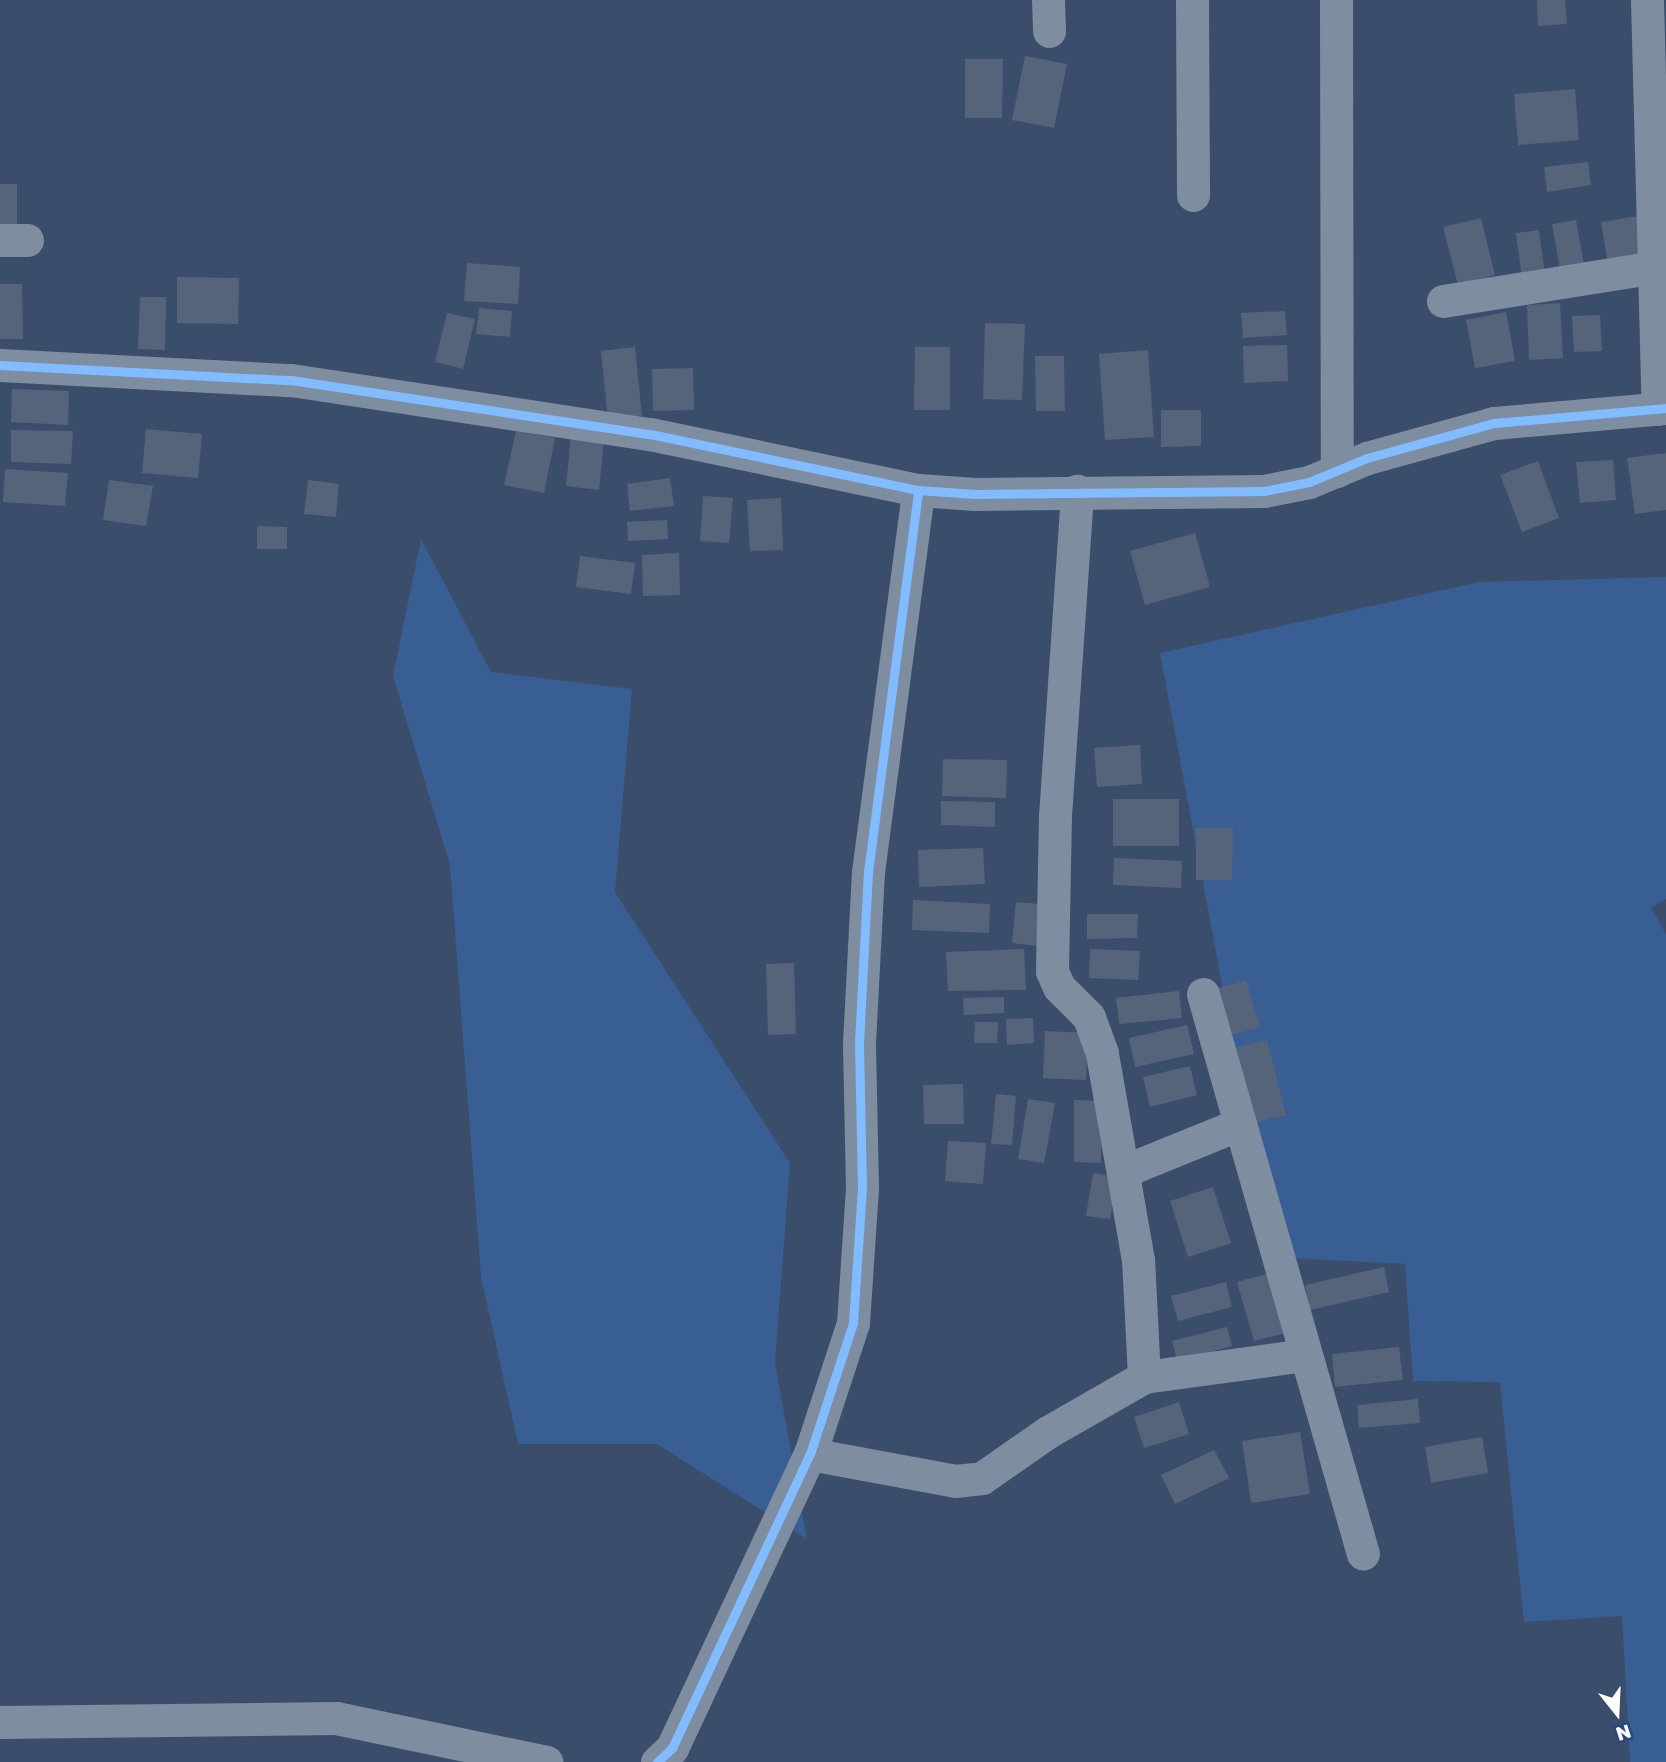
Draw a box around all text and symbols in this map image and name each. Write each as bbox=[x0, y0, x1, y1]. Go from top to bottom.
north arrow bbox=[1582, 1678, 1652, 1748]
text: N bbox=[1613, 1720, 1634, 1747]

